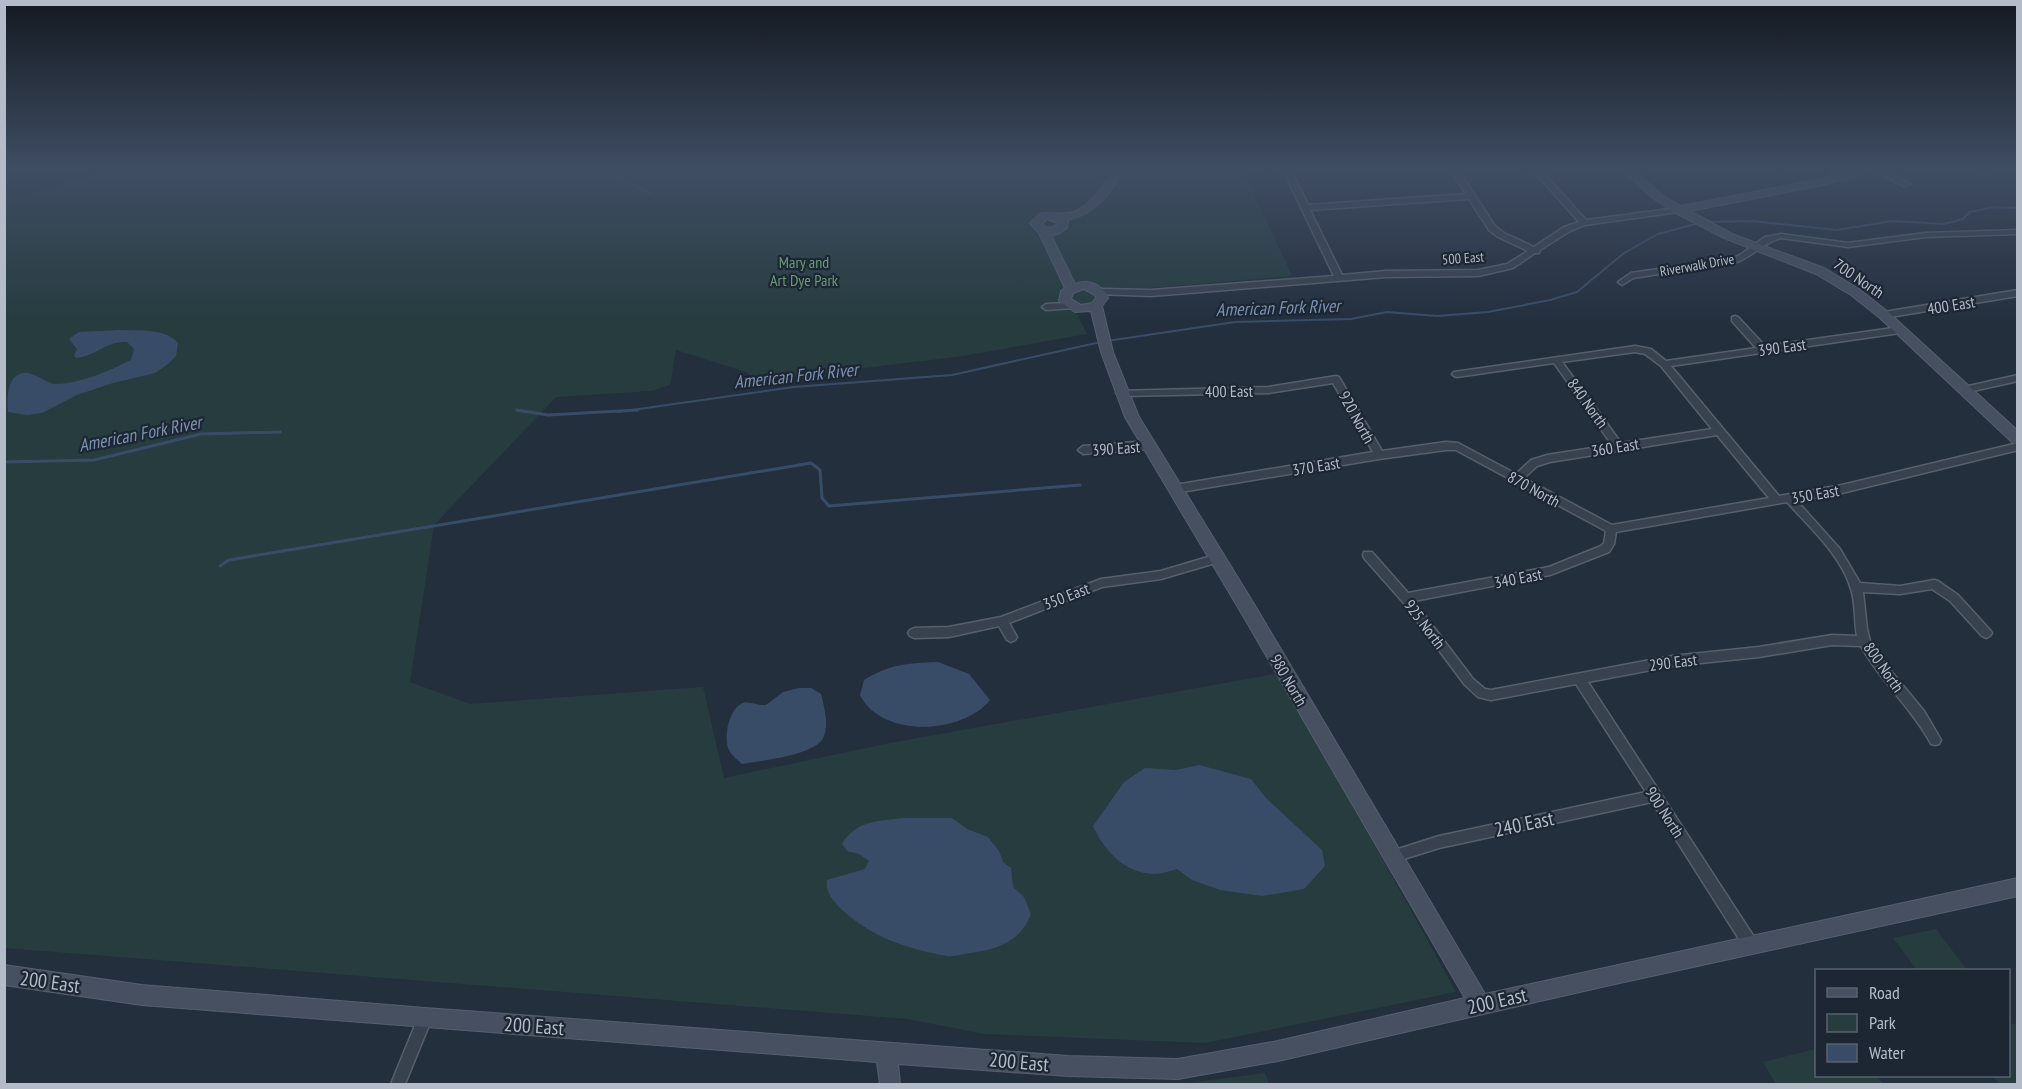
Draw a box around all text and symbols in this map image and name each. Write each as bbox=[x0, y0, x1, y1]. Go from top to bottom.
street label: 500 East bbox=[1441, 248, 1485, 268]
street label: Riverwalk Drive bbox=[1658, 250, 1736, 280]
park label: Mary and Art Dye Park bbox=[770, 252, 839, 290]
street label: 700 North bbox=[1830, 254, 1888, 302]
street label: 400 East bbox=[1926, 291, 1977, 319]
water label: American Fork River bbox=[1215, 294, 1344, 321]
street label: 390 East bbox=[1757, 334, 1808, 360]
water label: American Fork River bbox=[733, 357, 862, 393]
street label: 840 North bbox=[1563, 374, 1613, 432]
street label: 400 East bbox=[1205, 381, 1254, 401]
street label: 920 North bbox=[1335, 387, 1379, 447]
water label: American Fork River bbox=[77, 410, 206, 457]
street label: 360 East bbox=[1590, 433, 1641, 461]
street label: 390 East bbox=[1091, 436, 1141, 460]
street label: 370 East bbox=[1291, 452, 1342, 480]
street label: 870 North bbox=[1504, 467, 1564, 511]
street label: 350 East bbox=[1790, 480, 1841, 508]
street label: 340 East bbox=[1492, 563, 1544, 592]
street label: 350 East bbox=[1040, 578, 1093, 614]
street label: 925 North bbox=[1400, 595, 1450, 653]
street label: 800 North bbox=[1860, 638, 1908, 696]
street label: 290 East bbox=[1648, 649, 1699, 675]
street label: 980 North bbox=[1266, 650, 1312, 710]
street label: 900 North bbox=[1641, 783, 1689, 841]
street label: 240 East bbox=[1492, 805, 1557, 843]
street label: 200 East bbox=[18, 965, 82, 999]
legend bbox=[1815, 969, 2010, 1077]
street label: 200 East bbox=[1465, 981, 1530, 1020]
text: Road bbox=[1869, 981, 1900, 1004]
street label: 200 East bbox=[503, 1011, 565, 1041]
text: Park bbox=[1869, 1011, 1896, 1034]
text: Water bbox=[1869, 1041, 1905, 1064]
street label: 200 East bbox=[988, 1046, 1051, 1078]

